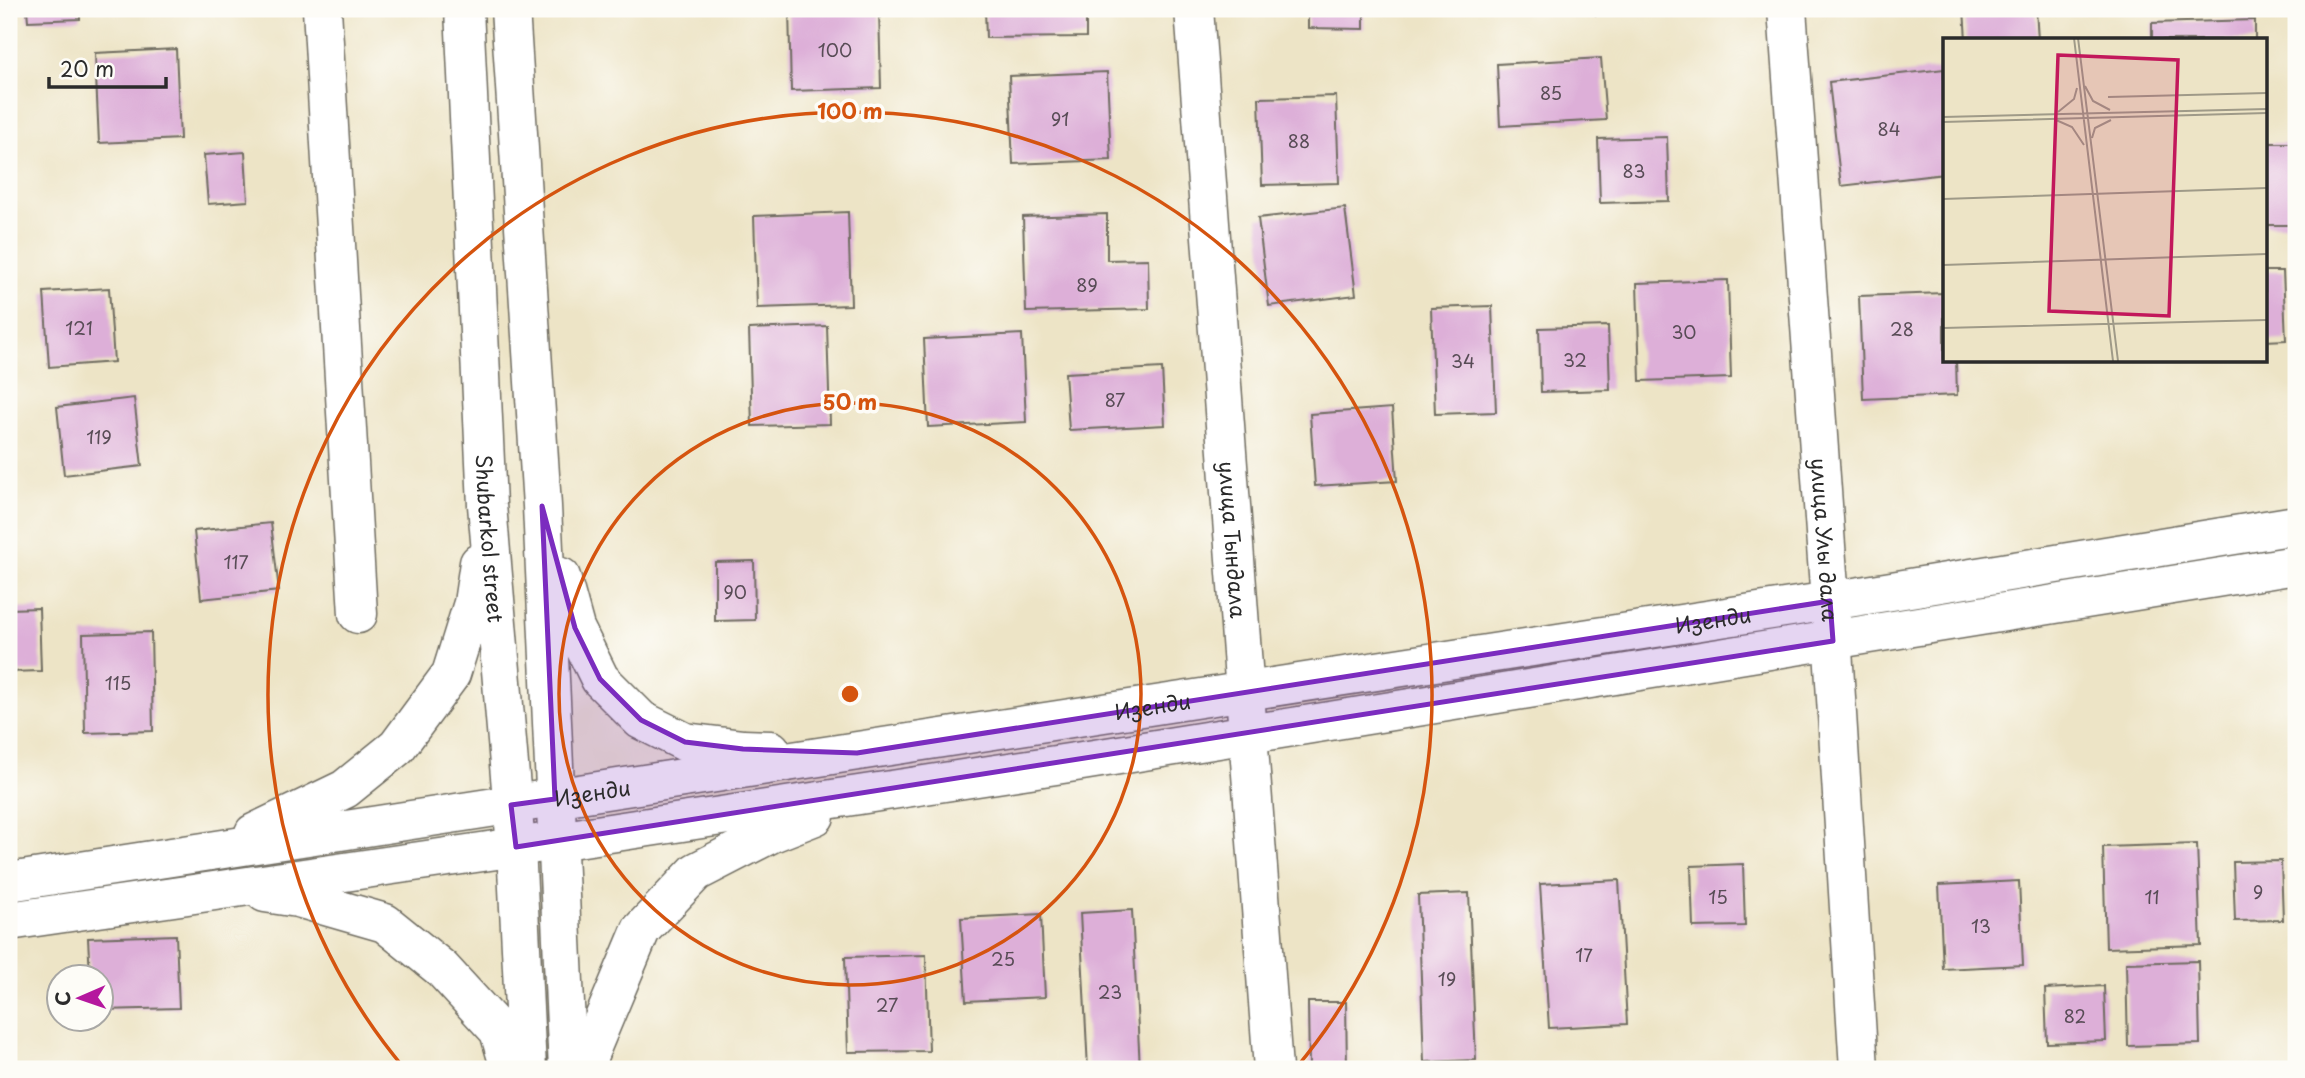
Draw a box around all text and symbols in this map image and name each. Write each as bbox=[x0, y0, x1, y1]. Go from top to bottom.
house number: 100 bbox=[818, 36, 852, 63]
inset map bbox=[1943, 38, 2266, 362]
scale bar bbox=[49, 46, 166, 90]
text: 20 m bbox=[60, 52, 114, 84]
house number: 85 bbox=[1540, 79, 1562, 106]
text: 100 m bbox=[817, 94, 883, 126]
house number: 91 bbox=[1051, 105, 1069, 132]
house number: 84 bbox=[1877, 115, 1901, 142]
house number: 88 bbox=[1288, 127, 1310, 154]
house number: 83 bbox=[1623, 157, 1645, 184]
house number: 89 bbox=[1076, 271, 1098, 298]
house number: 121 bbox=[65, 314, 93, 341]
house number: 28 bbox=[1890, 315, 1914, 342]
house number: 30 bbox=[1671, 318, 1697, 345]
house number: 32 bbox=[1563, 346, 1587, 373]
house number: 34 bbox=[1451, 347, 1475, 374]
text: 50 m bbox=[823, 385, 877, 417]
house number: 87 bbox=[1105, 386, 1125, 413]
house number: 119 bbox=[86, 423, 112, 450]
street label: Shubarkol street bbox=[469, 453, 513, 624]
street label: улица Улы дала bbox=[1804, 457, 1847, 623]
street label: улица Тындала bbox=[1212, 460, 1255, 620]
house number: 117 bbox=[223, 548, 249, 575]
house number: 90 bbox=[723, 578, 747, 605]
street label: Изенди bbox=[1672, 597, 1753, 641]
house number: 115 bbox=[105, 669, 131, 696]
centre of rings bbox=[838, 682, 862, 706]
street label: Изенди bbox=[1112, 684, 1193, 727]
street label: Изенди bbox=[552, 770, 633, 814]
house number: 9 bbox=[2253, 878, 2263, 905]
house number: 15 bbox=[1708, 883, 1728, 910]
house number: 11 bbox=[2144, 883, 2160, 910]
house number: 13 bbox=[1971, 912, 1991, 939]
house number: 17 bbox=[1575, 941, 1593, 968]
house number: 25 bbox=[991, 945, 1015, 972]
north arrow bbox=[46, 962, 116, 1032]
house number: 19 bbox=[1438, 965, 1456, 992]
house number: 23 bbox=[1098, 978, 1122, 1005]
text: С bbox=[48, 991, 76, 1006]
house number: 27 bbox=[876, 991, 898, 1018]
house number: 82 bbox=[2064, 1002, 2086, 1029]

